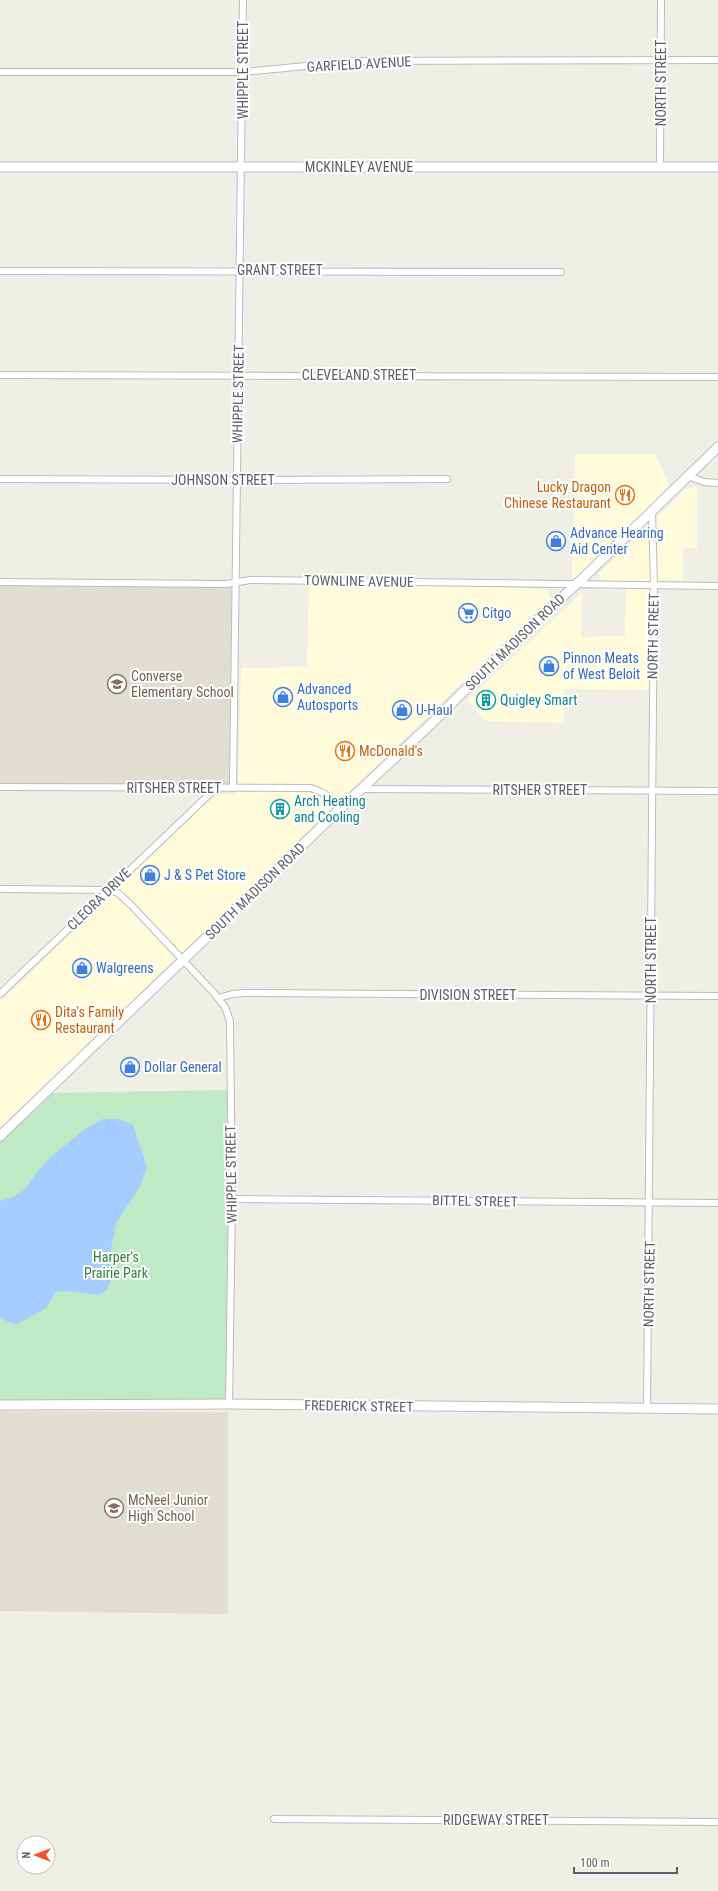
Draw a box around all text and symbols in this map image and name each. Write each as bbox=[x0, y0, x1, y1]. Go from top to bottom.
street label: WHIPPLE STREET bbox=[235, 21, 251, 119]
street label: NORTH STREET bbox=[653, 40, 669, 126]
street label: GARFIELD AVENUE bbox=[306, 53, 412, 75]
street label: MCKINLEY AVENUE bbox=[305, 159, 413, 175]
street label: GRANT STREET bbox=[237, 262, 323, 278]
street label: WHIPPLE STREET bbox=[229, 345, 247, 443]
street label: CLEVELAND STREET bbox=[302, 367, 416, 383]
street label: JOHNSON STREET bbox=[171, 472, 275, 488]
place label: Lucky Dragon Chinese Restaurant bbox=[504, 479, 611, 511]
restaurant icon: Lucky Dragon Chinese Restaurant bbox=[614, 484, 636, 506]
place label: Advance Hearing Aid Center bbox=[570, 525, 664, 557]
shop icon: Advance Hearing Aid Center bbox=[545, 530, 567, 552]
street label: TOWNLINE AVENUE bbox=[304, 572, 414, 590]
street label: SOUTH MADISON ROAD bbox=[462, 590, 568, 694]
street label: NORTH STREET bbox=[644, 593, 662, 679]
supermarket icon: Citgo bbox=[457, 602, 479, 624]
place label: Citgo bbox=[482, 605, 511, 621]
place label: Pinnon Meats of West Beloit bbox=[563, 650, 640, 682]
shop icon: Pinnon Meats of West Beloit bbox=[538, 655, 560, 677]
place label: Converse Elementary School bbox=[131, 668, 234, 700]
school or university icon: Converse Elementary School bbox=[106, 673, 128, 695]
place label: Advanced Autosports bbox=[297, 681, 358, 713]
shop icon: Advanced Autosports bbox=[272, 686, 294, 708]
building icon: Quigley Smart bbox=[475, 689, 497, 711]
place label: Quigley Smart bbox=[500, 692, 577, 708]
shop icon: U-Haul bbox=[391, 699, 413, 721]
place label: U-Haul bbox=[416, 702, 453, 718]
restaurant icon: McDonald's bbox=[334, 740, 356, 762]
place label: McDonald's bbox=[359, 743, 423, 759]
street label: RITSHER STREET bbox=[127, 780, 221, 796]
street label: RITSHER STREET bbox=[493, 782, 587, 798]
place label: Arch Heating and Cooling bbox=[294, 793, 366, 825]
building icon: Arch Heating and Cooling bbox=[269, 798, 291, 820]
street label: SOUTH MADISON ROAD bbox=[202, 839, 308, 943]
shop icon: J & S Pet Store bbox=[139, 864, 161, 886]
street label: CLEORA DRIVE bbox=[64, 865, 134, 933]
place label: J & S Pet Store bbox=[164, 867, 246, 883]
street label: NORTH STREET bbox=[643, 917, 659, 1003]
shop icon: Walgreens bbox=[71, 957, 93, 979]
place label: Walgreens bbox=[96, 960, 154, 976]
street label: DIVISION STREET bbox=[419, 987, 517, 1003]
place label: Dita's Family Restaurant bbox=[55, 1004, 124, 1036]
restaurant icon: Dita's Family Restaurant bbox=[30, 1009, 52, 1031]
shop icon: Dollar General bbox=[119, 1056, 141, 1078]
place label: Dollar General bbox=[144, 1059, 222, 1075]
street label: WHIPPLE STREET bbox=[222, 1125, 240, 1223]
street label: BITTEL STREET bbox=[432, 1192, 518, 1210]
street label: NORTH STREET bbox=[640, 1241, 658, 1327]
park label: Harper's Prairie Park bbox=[84, 1249, 149, 1281]
street label: FREDERICK STREET bbox=[304, 1397, 414, 1415]
place label: McNeel Junior High School bbox=[128, 1492, 208, 1524]
school or university icon: McNeel Junior High School bbox=[103, 1497, 125, 1519]
street label: RIDGEWAY STREET bbox=[443, 1812, 549, 1828]
north arrow bbox=[16, 1835, 56, 1875]
scale bar bbox=[574, 1849, 677, 1875]
text: N bbox=[20, 1851, 33, 1858]
text: 100 m bbox=[580, 1856, 610, 1870]

